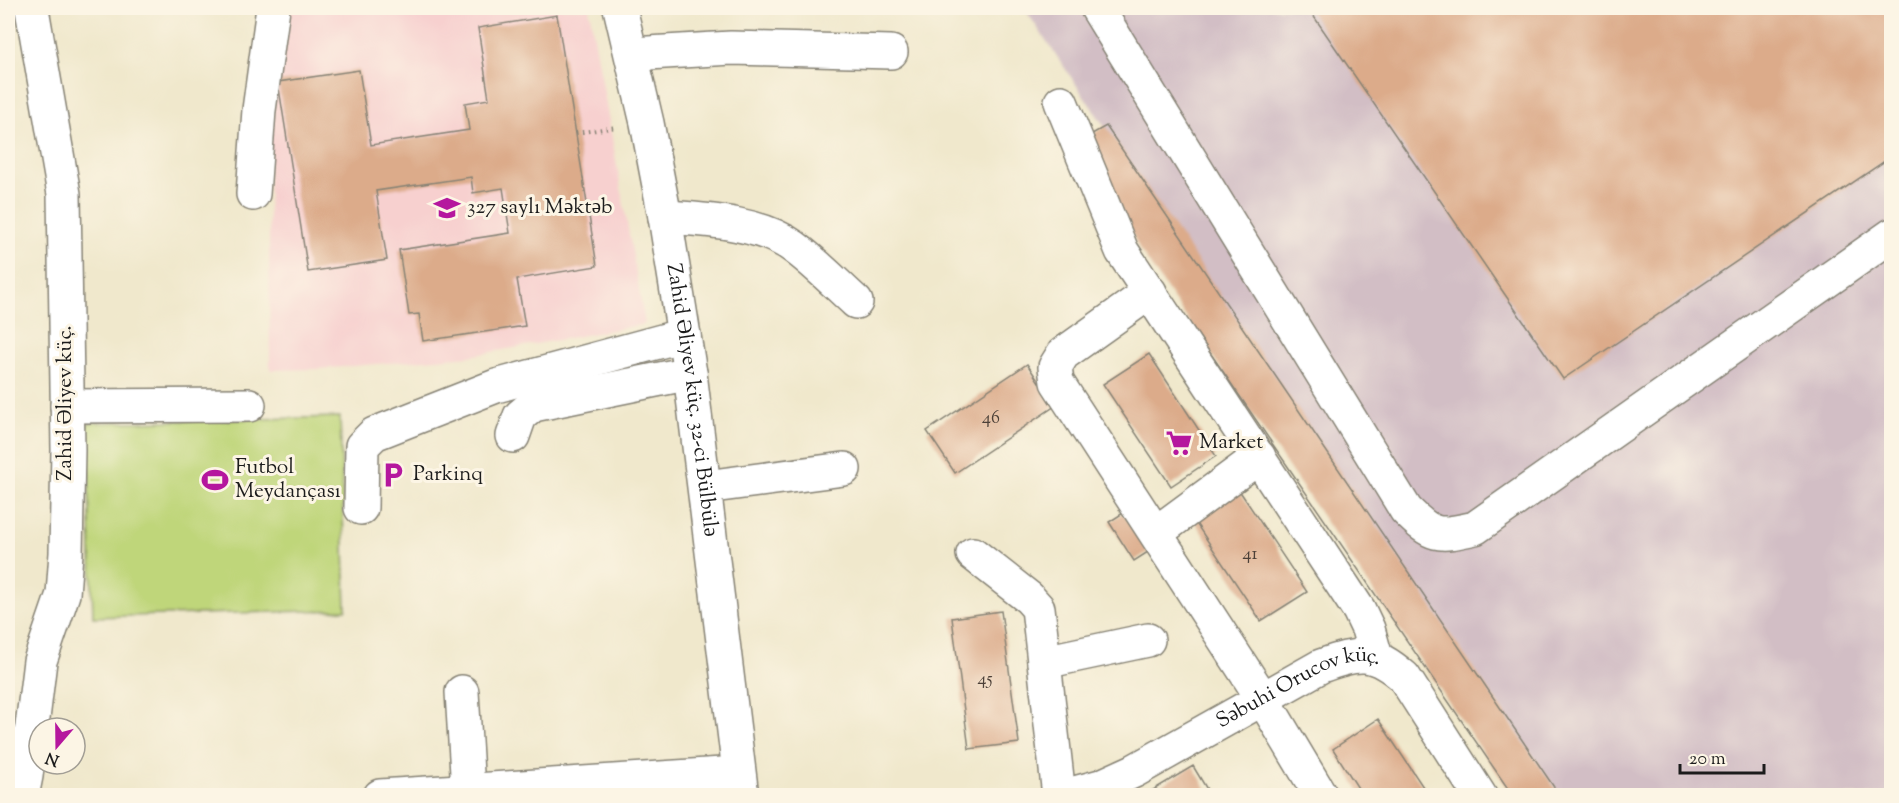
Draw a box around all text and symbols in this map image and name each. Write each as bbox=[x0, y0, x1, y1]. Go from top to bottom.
school or university icon: 327 saylı Məktəb bbox=[432, 193, 462, 223]
place label: 327 saylı Məktəb bbox=[467, 193, 612, 223]
street label: Zahid Əliyev küç. 32-ci Bülbülə bbox=[658, 261, 725, 538]
street label: Zahid Əliyev küç. bbox=[51, 325, 81, 481]
house number: 46 bbox=[982, 406, 1000, 432]
supermarket icon: Market bbox=[1164, 428, 1194, 458]
place label: Market bbox=[1199, 428, 1263, 458]
place label: Futbol Meydançası bbox=[235, 453, 341, 507]
parking icon: Parkinq bbox=[378, 460, 408, 490]
place label: Parkinq bbox=[413, 460, 483, 490]
sports icon: Futbol Meydançası bbox=[200, 465, 230, 495]
house number: 41 bbox=[1242, 542, 1258, 568]
street label: Səbuhi Orucov küç. bbox=[1211, 641, 1386, 737]
house number: 45 bbox=[977, 667, 993, 693]
north arrow bbox=[27, 716, 87, 776]
scale bar bbox=[1680, 737, 1764, 775]
text: N bbox=[43, 745, 63, 771]
text: 20 m bbox=[1689, 747, 1726, 773]

